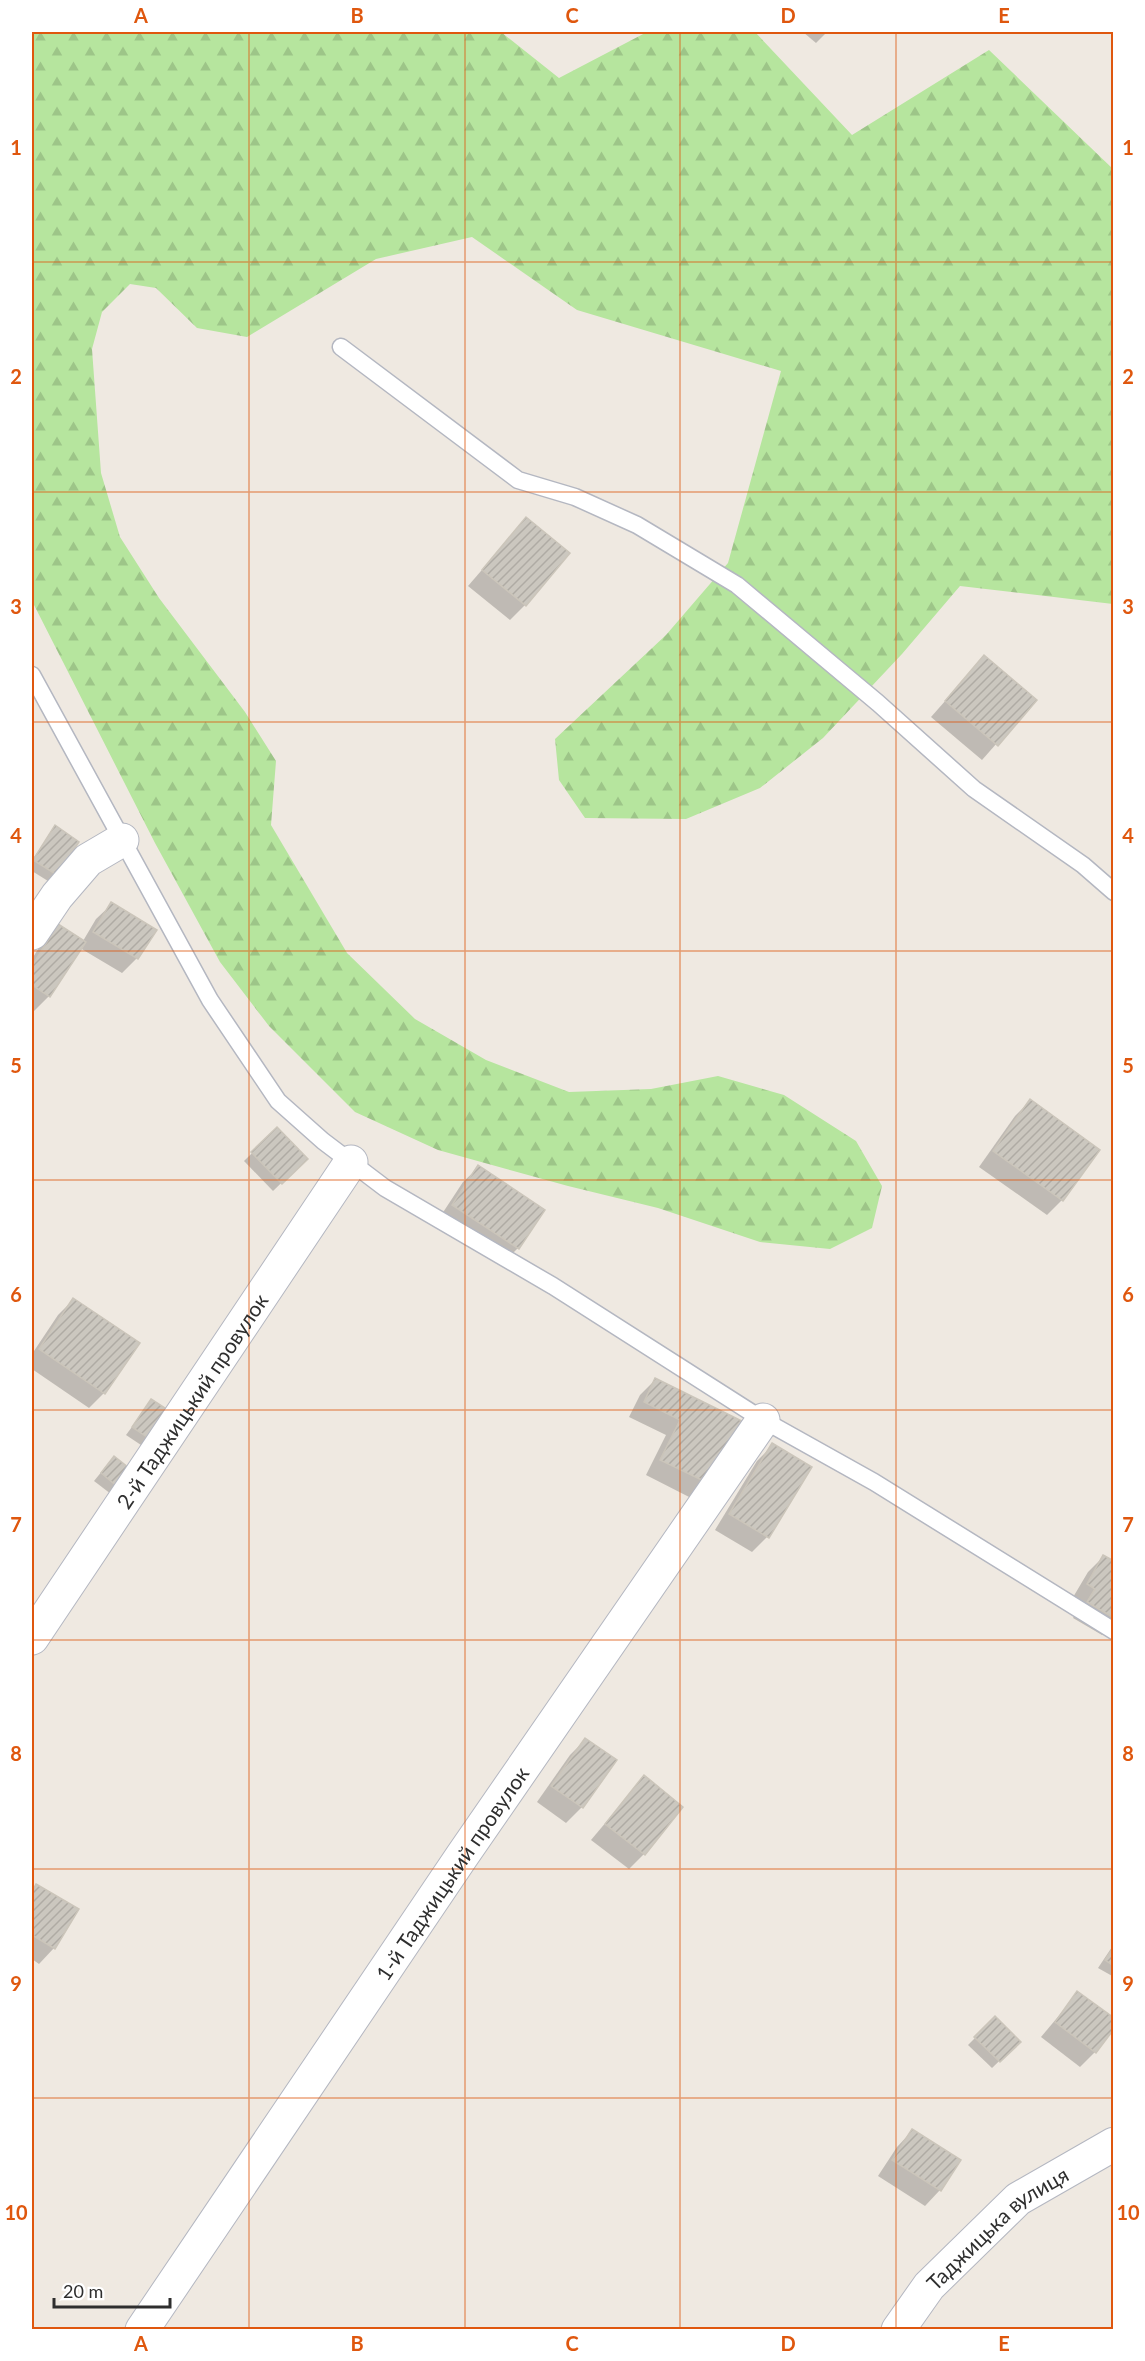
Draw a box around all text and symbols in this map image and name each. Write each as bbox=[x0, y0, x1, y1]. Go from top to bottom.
text: A bbox=[133, 3, 148, 27]
text: B bbox=[350, 3, 364, 27]
text: C bbox=[565, 3, 579, 27]
text: D bbox=[780, 3, 796, 27]
text: E bbox=[998, 3, 1010, 27]
text: 1 bbox=[10, 135, 22, 159]
text: 1 bbox=[1122, 135, 1134, 159]
text: 2 bbox=[10, 364, 22, 388]
text: 2 bbox=[1122, 364, 1134, 388]
text: 3 bbox=[10, 594, 22, 618]
text: 3 bbox=[1122, 594, 1134, 618]
text: 4 bbox=[10, 823, 22, 847]
text: 4 bbox=[1122, 823, 1134, 847]
text: 5 bbox=[10, 1053, 22, 1077]
text: 5 bbox=[1122, 1053, 1134, 1077]
text: 6 bbox=[10, 1282, 22, 1306]
text: 6 bbox=[1122, 1282, 1134, 1306]
street label: 2-й Таджицький провулок bbox=[110, 1288, 272, 1513]
text: 7 bbox=[10, 1512, 22, 1536]
text: 7 bbox=[1122, 1512, 1134, 1536]
text: 8 bbox=[10, 1741, 22, 1765]
text: 8 bbox=[1122, 1741, 1134, 1765]
street label: 1-й Таджицький провулок bbox=[370, 1761, 533, 1985]
text: 9 bbox=[10, 1971, 22, 1995]
text: 9 bbox=[1122, 1971, 1134, 1995]
street label: Таджицька вулиця bbox=[921, 2161, 1072, 2294]
text: 10 bbox=[4, 2200, 28, 2224]
text: 10 bbox=[1116, 2200, 1140, 2224]
scale bar bbox=[54, 2271, 170, 2309]
text: 20 m bbox=[63, 2280, 103, 2302]
text: A bbox=[133, 2331, 148, 2355]
text: B bbox=[350, 2331, 364, 2355]
text: C bbox=[565, 2331, 579, 2355]
text: D bbox=[780, 2331, 796, 2355]
text: E bbox=[998, 2331, 1010, 2355]

